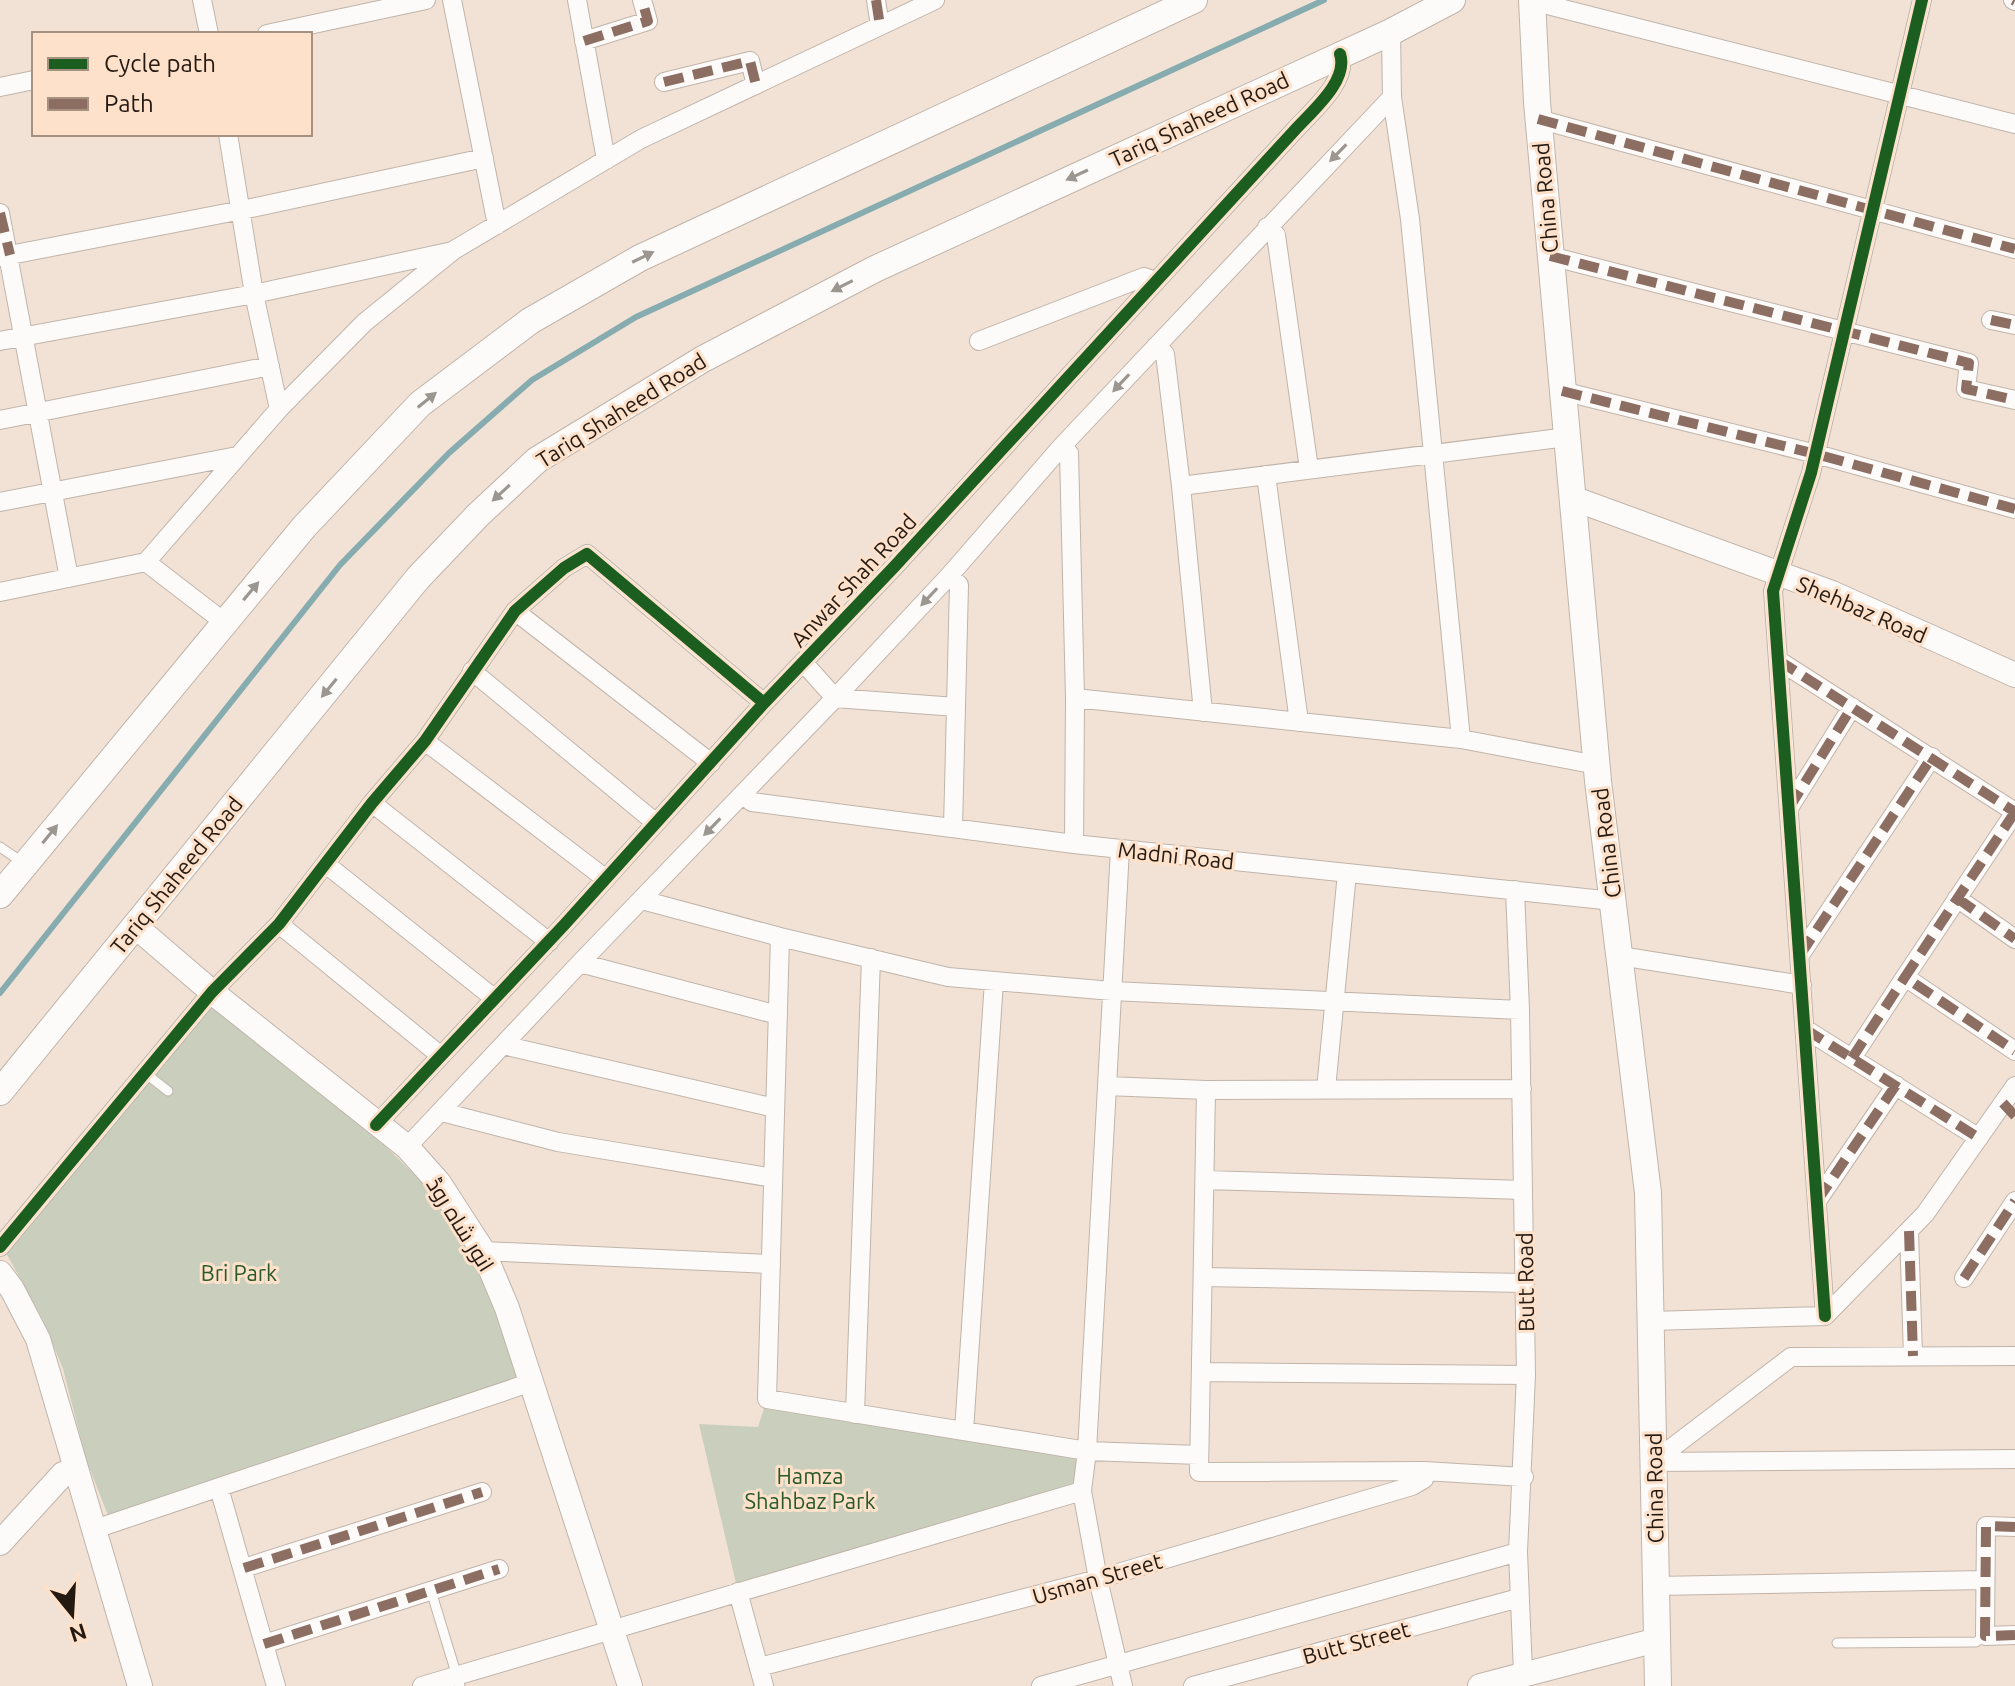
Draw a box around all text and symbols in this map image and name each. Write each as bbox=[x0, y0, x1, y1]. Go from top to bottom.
legend bbox=[32, 32, 312, 136]
text: Cycle path bbox=[104, 50, 216, 77]
street label: Tariq Shaheed Road bbox=[1105, 66, 1293, 172]
text: Path bbox=[104, 90, 154, 117]
street label: China Road bbox=[1528, 142, 1562, 254]
one-way arrow bbox=[1329, 143, 1348, 162]
one-way arrow bbox=[1065, 168, 1088, 182]
one-way arrow bbox=[632, 250, 655, 264]
one-way arrow bbox=[830, 279, 853, 293]
street label: Tariq Shaheed Road bbox=[532, 348, 710, 472]
one-way arrow bbox=[1113, 373, 1131, 392]
one-way arrow bbox=[417, 392, 437, 409]
one-way arrow bbox=[492, 484, 511, 502]
street label: Anwar Shah Road bbox=[785, 508, 921, 652]
street label: Shehbaz Road bbox=[1793, 570, 1931, 648]
one-way arrow bbox=[242, 581, 259, 601]
one-way arrow bbox=[920, 588, 938, 607]
one-way arrow bbox=[321, 678, 338, 698]
street label: China Road bbox=[1587, 786, 1625, 900]
street label: Tariq Shaheed Road bbox=[105, 791, 247, 959]
one-way arrow bbox=[703, 817, 721, 836]
one-way arrow bbox=[41, 824, 57, 844]
street label: Madni Road bbox=[1117, 836, 1235, 874]
street label: انور شاہ روڈ bbox=[421, 1172, 500, 1276]
street label: Butt Road bbox=[1512, 1232, 1538, 1332]
park label: Bri Park bbox=[201, 1260, 277, 1285]
street label: China Road bbox=[1641, 1432, 1667, 1544]
park label: Hamza Shahbaz Park bbox=[744, 1463, 876, 1513]
street label: Usman Street bbox=[1029, 1547, 1165, 1608]
north arrow bbox=[32, 1574, 112, 1654]
street label: Butt Street bbox=[1299, 1616, 1413, 1668]
text: N bbox=[67, 1619, 90, 1648]

